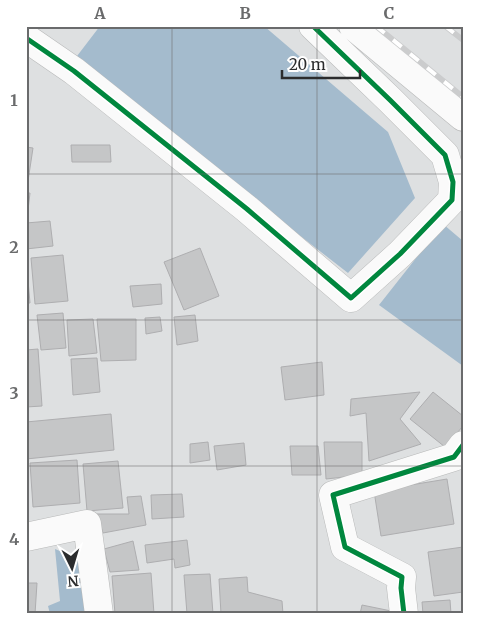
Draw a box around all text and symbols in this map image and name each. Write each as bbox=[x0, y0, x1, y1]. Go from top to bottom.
text: A bbox=[93, 3, 106, 23]
text: B bbox=[239, 3, 251, 23]
text: C bbox=[384, 3, 394, 23]
scale bar bbox=[282, 48, 359, 80]
text: 20 m bbox=[289, 55, 326, 74]
text: 1 bbox=[10, 90, 18, 110]
text: 2 bbox=[9, 237, 19, 257]
text: 3 bbox=[9, 383, 19, 403]
text: 4 bbox=[9, 529, 19, 549]
north arrow bbox=[48, 542, 98, 592]
text: N bbox=[67, 572, 79, 590]

